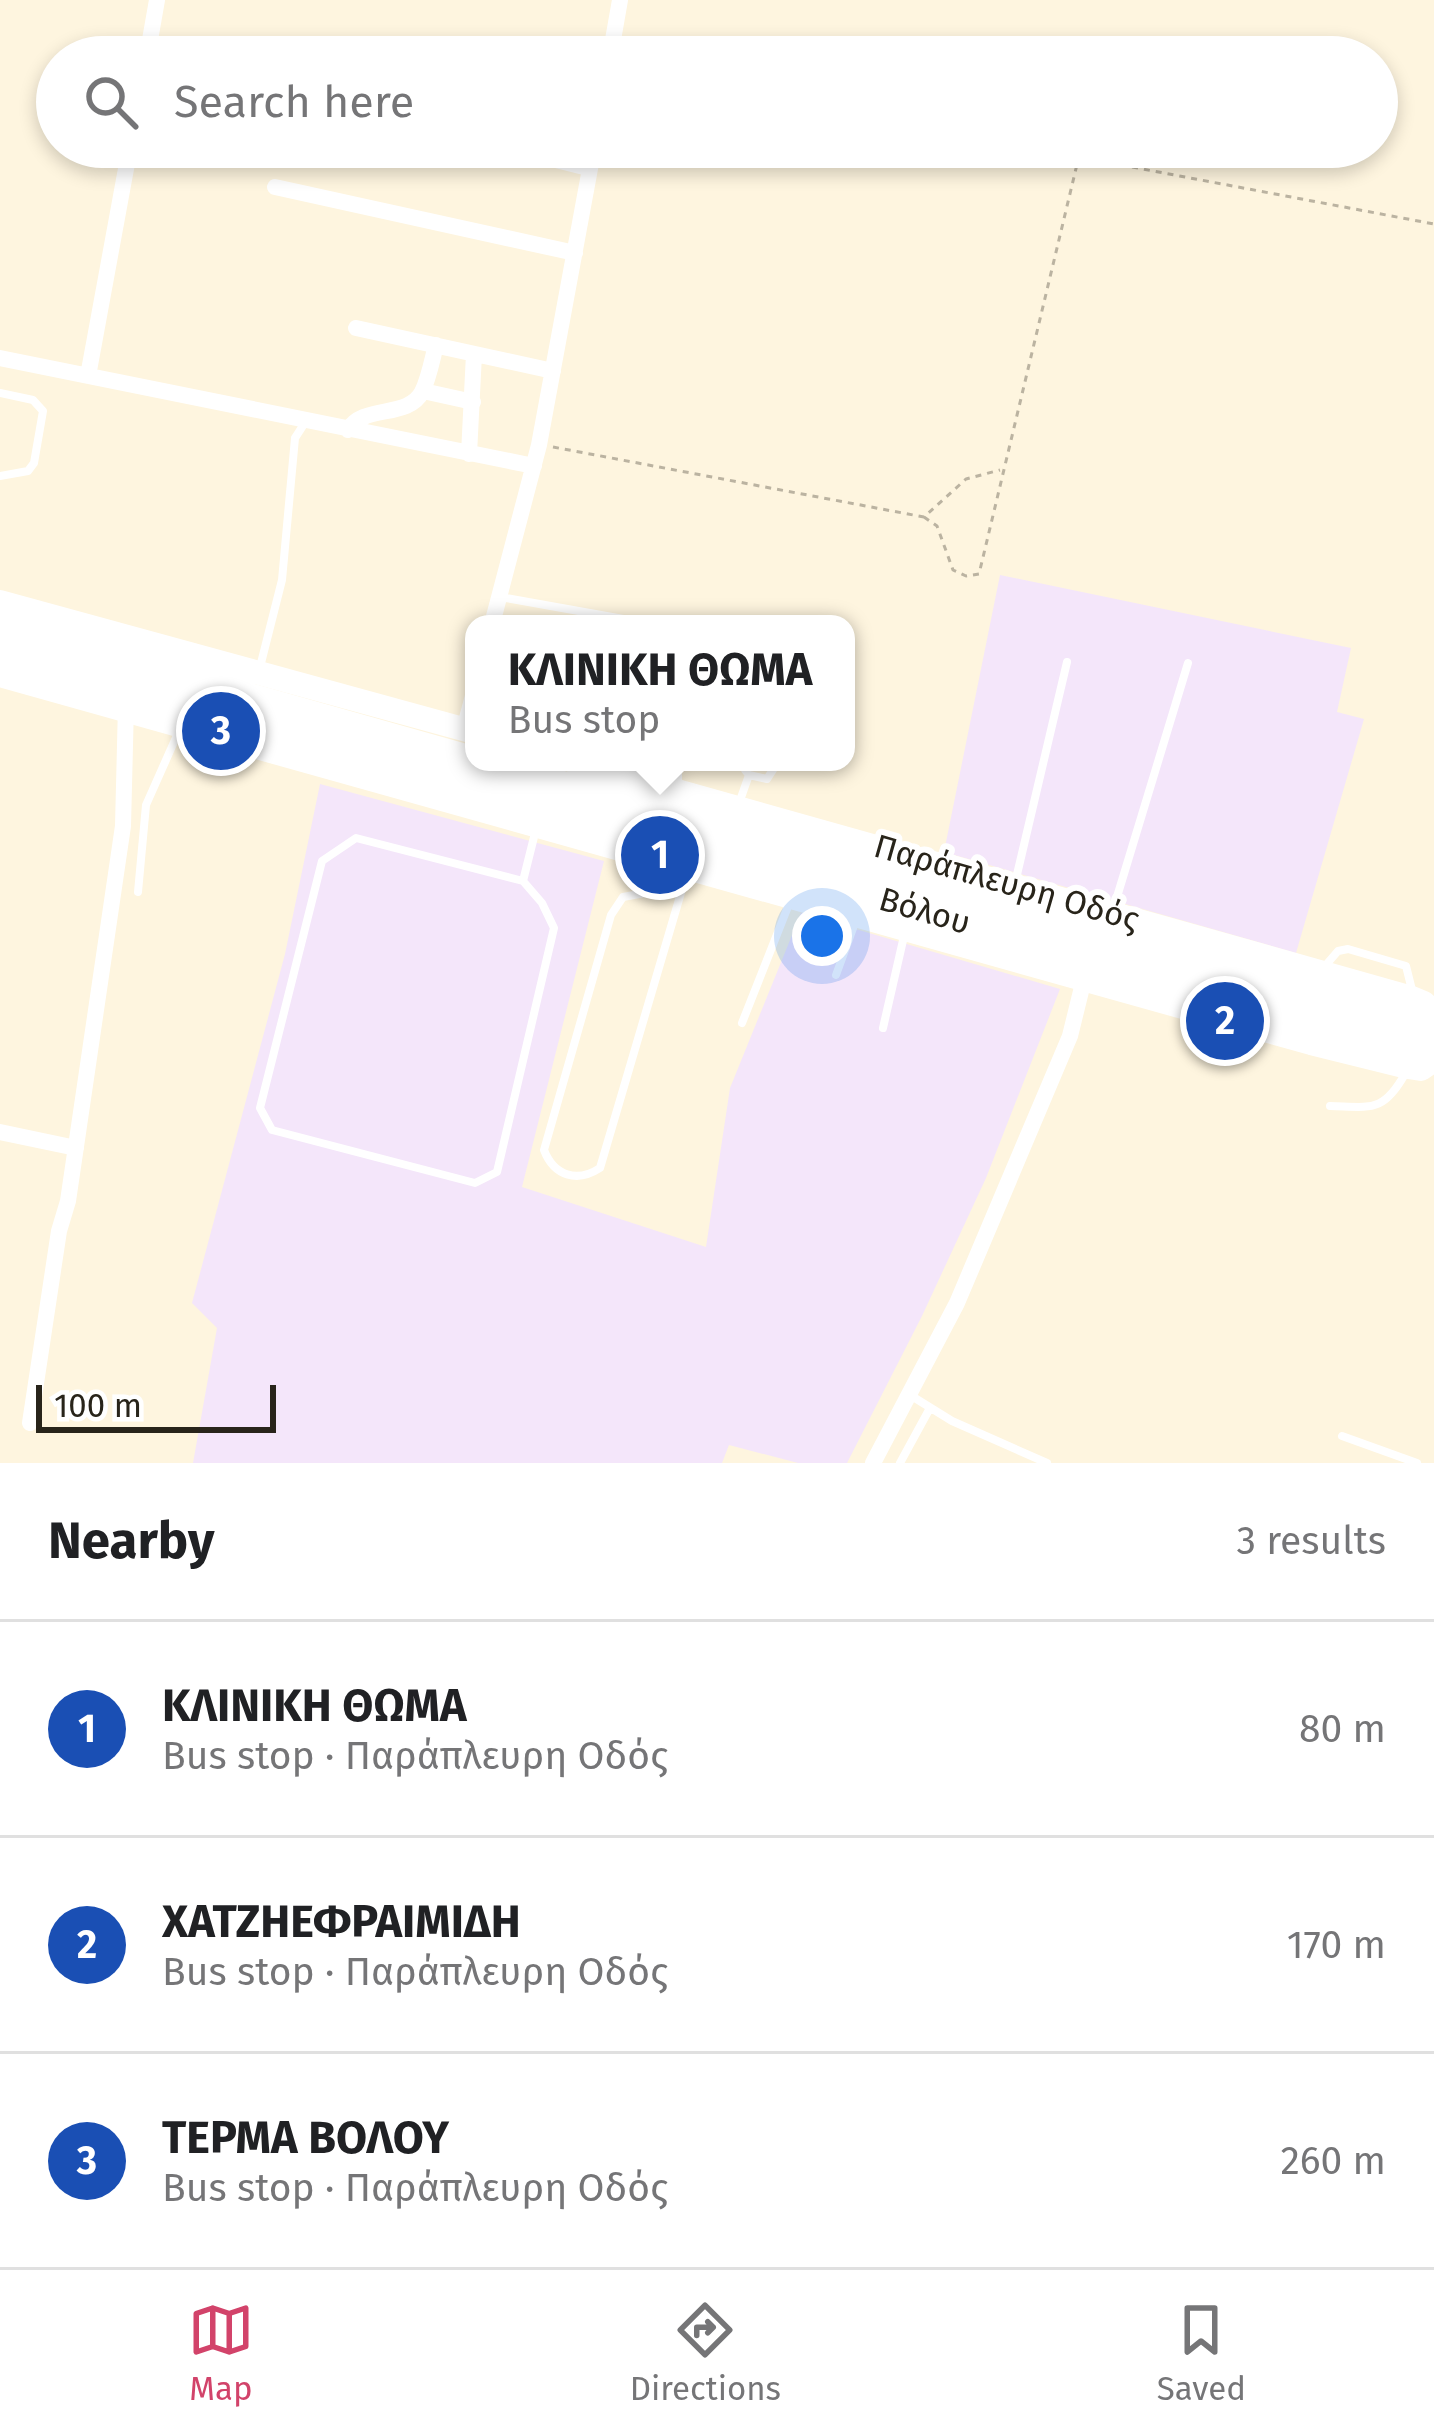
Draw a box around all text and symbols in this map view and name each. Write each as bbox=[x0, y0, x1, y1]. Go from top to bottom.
search box bbox=[36, 36, 1398, 168]
icon: search bbox=[78, 69, 144, 135]
text: Search here bbox=[174, 75, 414, 129]
popup bbox=[465, 615, 855, 771]
text: ΚΛΙΝΙΚΗ ΘΩΜΑ bbox=[508, 643, 812, 697]
pin: 3 bbox=[182, 686, 260, 776]
text: Bus stop bbox=[508, 697, 660, 743]
pin: 1 bbox=[621, 810, 699, 900]
street label: Παράπλευρη Οδός bbox=[870, 826, 1144, 940]
street label: Βόλου bbox=[875, 879, 975, 943]
your location bbox=[792, 906, 852, 966]
pin: 2 bbox=[1186, 976, 1264, 1066]
scale bar bbox=[36, 1379, 276, 1432]
text: 100 m bbox=[54, 1386, 142, 1426]
text: Nearby bbox=[48, 1510, 214, 1572]
text: 3 results bbox=[1236, 1518, 1386, 1564]
text: ΚΛΙΝΙΚΗ ΘΩΜΑ bbox=[162, 1679, 466, 1733]
text: 1 bbox=[78, 1706, 96, 1752]
text: 80 m bbox=[1299, 1706, 1386, 1752]
text: Bus stop · Παράπλευρη Οδός bbox=[162, 1733, 668, 1779]
text: ΧΑΤΖΗΕΦΡΑΙΜΙΔΗ bbox=[162, 1895, 521, 1949]
text: 2 bbox=[77, 1922, 97, 1968]
text: 170 m bbox=[1287, 1922, 1386, 1968]
text: Bus stop · Παράπλευρη Οδός bbox=[162, 1949, 668, 1995]
text: ΤΕΡΜΑ ΒΟΛΟΥ bbox=[162, 2111, 449, 2165]
text: 3 bbox=[77, 2138, 97, 2184]
text: 260 m bbox=[1280, 2138, 1386, 2184]
text: Bus stop · Παράπλευρη Οδός bbox=[162, 2165, 668, 2211]
tab: Map bbox=[188, 2297, 254, 2409]
tab: Directions bbox=[630, 2297, 781, 2409]
tab: Saved bbox=[1157, 2297, 1246, 2409]

